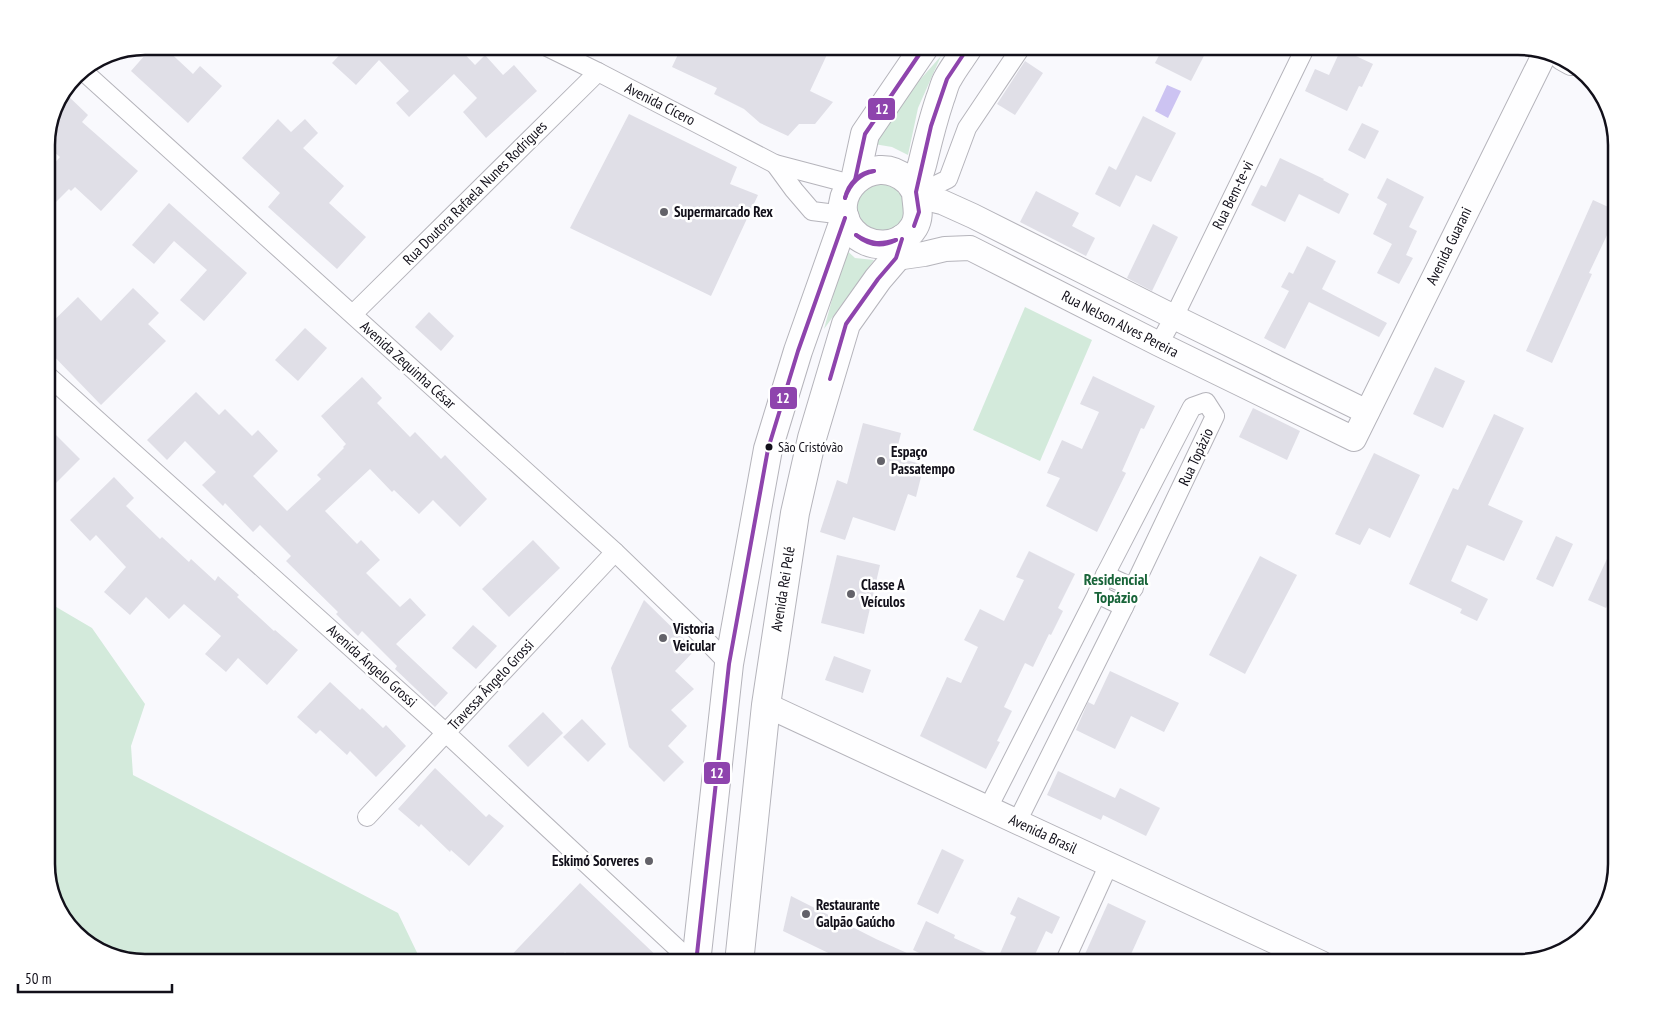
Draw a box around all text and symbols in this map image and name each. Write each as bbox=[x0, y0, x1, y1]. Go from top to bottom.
street label: Avenida Cícero bbox=[622, 78, 698, 129]
line badge: 12 bbox=[867, 97, 896, 121]
text: 12 bbox=[875, 100, 889, 118]
street label: Rua Doutora Rafaela Nunes Rodrigues bbox=[399, 117, 551, 269]
street label: Rua Bem-te-vi bbox=[1208, 157, 1257, 232]
place label: Supermarcado Rex bbox=[674, 202, 773, 221]
street label: Avenida Guarani bbox=[1422, 204, 1476, 288]
marker: Supermarcado Rex bbox=[658, 206, 670, 218]
street label: Rua Nelson Alves Pereira bbox=[1059, 286, 1182, 361]
street label: Avenida Zequinha César bbox=[356, 317, 461, 413]
line badge: 12 bbox=[769, 386, 798, 410]
text: 12 bbox=[776, 389, 790, 407]
street label: Rua Topázio bbox=[1174, 425, 1217, 489]
place label: São Cristóvão bbox=[778, 438, 843, 456]
marker: São Cristóvão bbox=[764, 442, 774, 452]
place label: Espaço Passatempo bbox=[891, 442, 955, 478]
marker: Espaço Passatempo bbox=[875, 455, 887, 467]
street label: Avenida Rei Pelé bbox=[766, 545, 799, 633]
district label: Residencial Topázio bbox=[1084, 569, 1148, 607]
place label: Classe A Veículos bbox=[860, 575, 905, 611]
marker: Classe A Veículos bbox=[845, 588, 857, 600]
place label: Vistoria Veicular bbox=[672, 619, 716, 655]
street label: Avenida Ângelo Grossi bbox=[323, 620, 421, 711]
marker: Vistoria Veicular bbox=[657, 632, 669, 644]
street label: Travessa Ângelo Grossi bbox=[444, 635, 538, 734]
line badge: 12 bbox=[703, 761, 731, 785]
text: 12 bbox=[710, 764, 724, 782]
street label: Avenida Brasil bbox=[1006, 809, 1081, 858]
place label: Eskimó Sorveres bbox=[552, 851, 639, 870]
marker: Eskimó Sorveres bbox=[643, 855, 655, 867]
place label: Restaurante Galpão Gaúcho bbox=[816, 895, 895, 931]
marker: Restaurante Galpão Gaúcho bbox=[800, 908, 812, 920]
scale bar bbox=[18, 962, 171, 994]
text: 50 m bbox=[25, 969, 51, 988]

